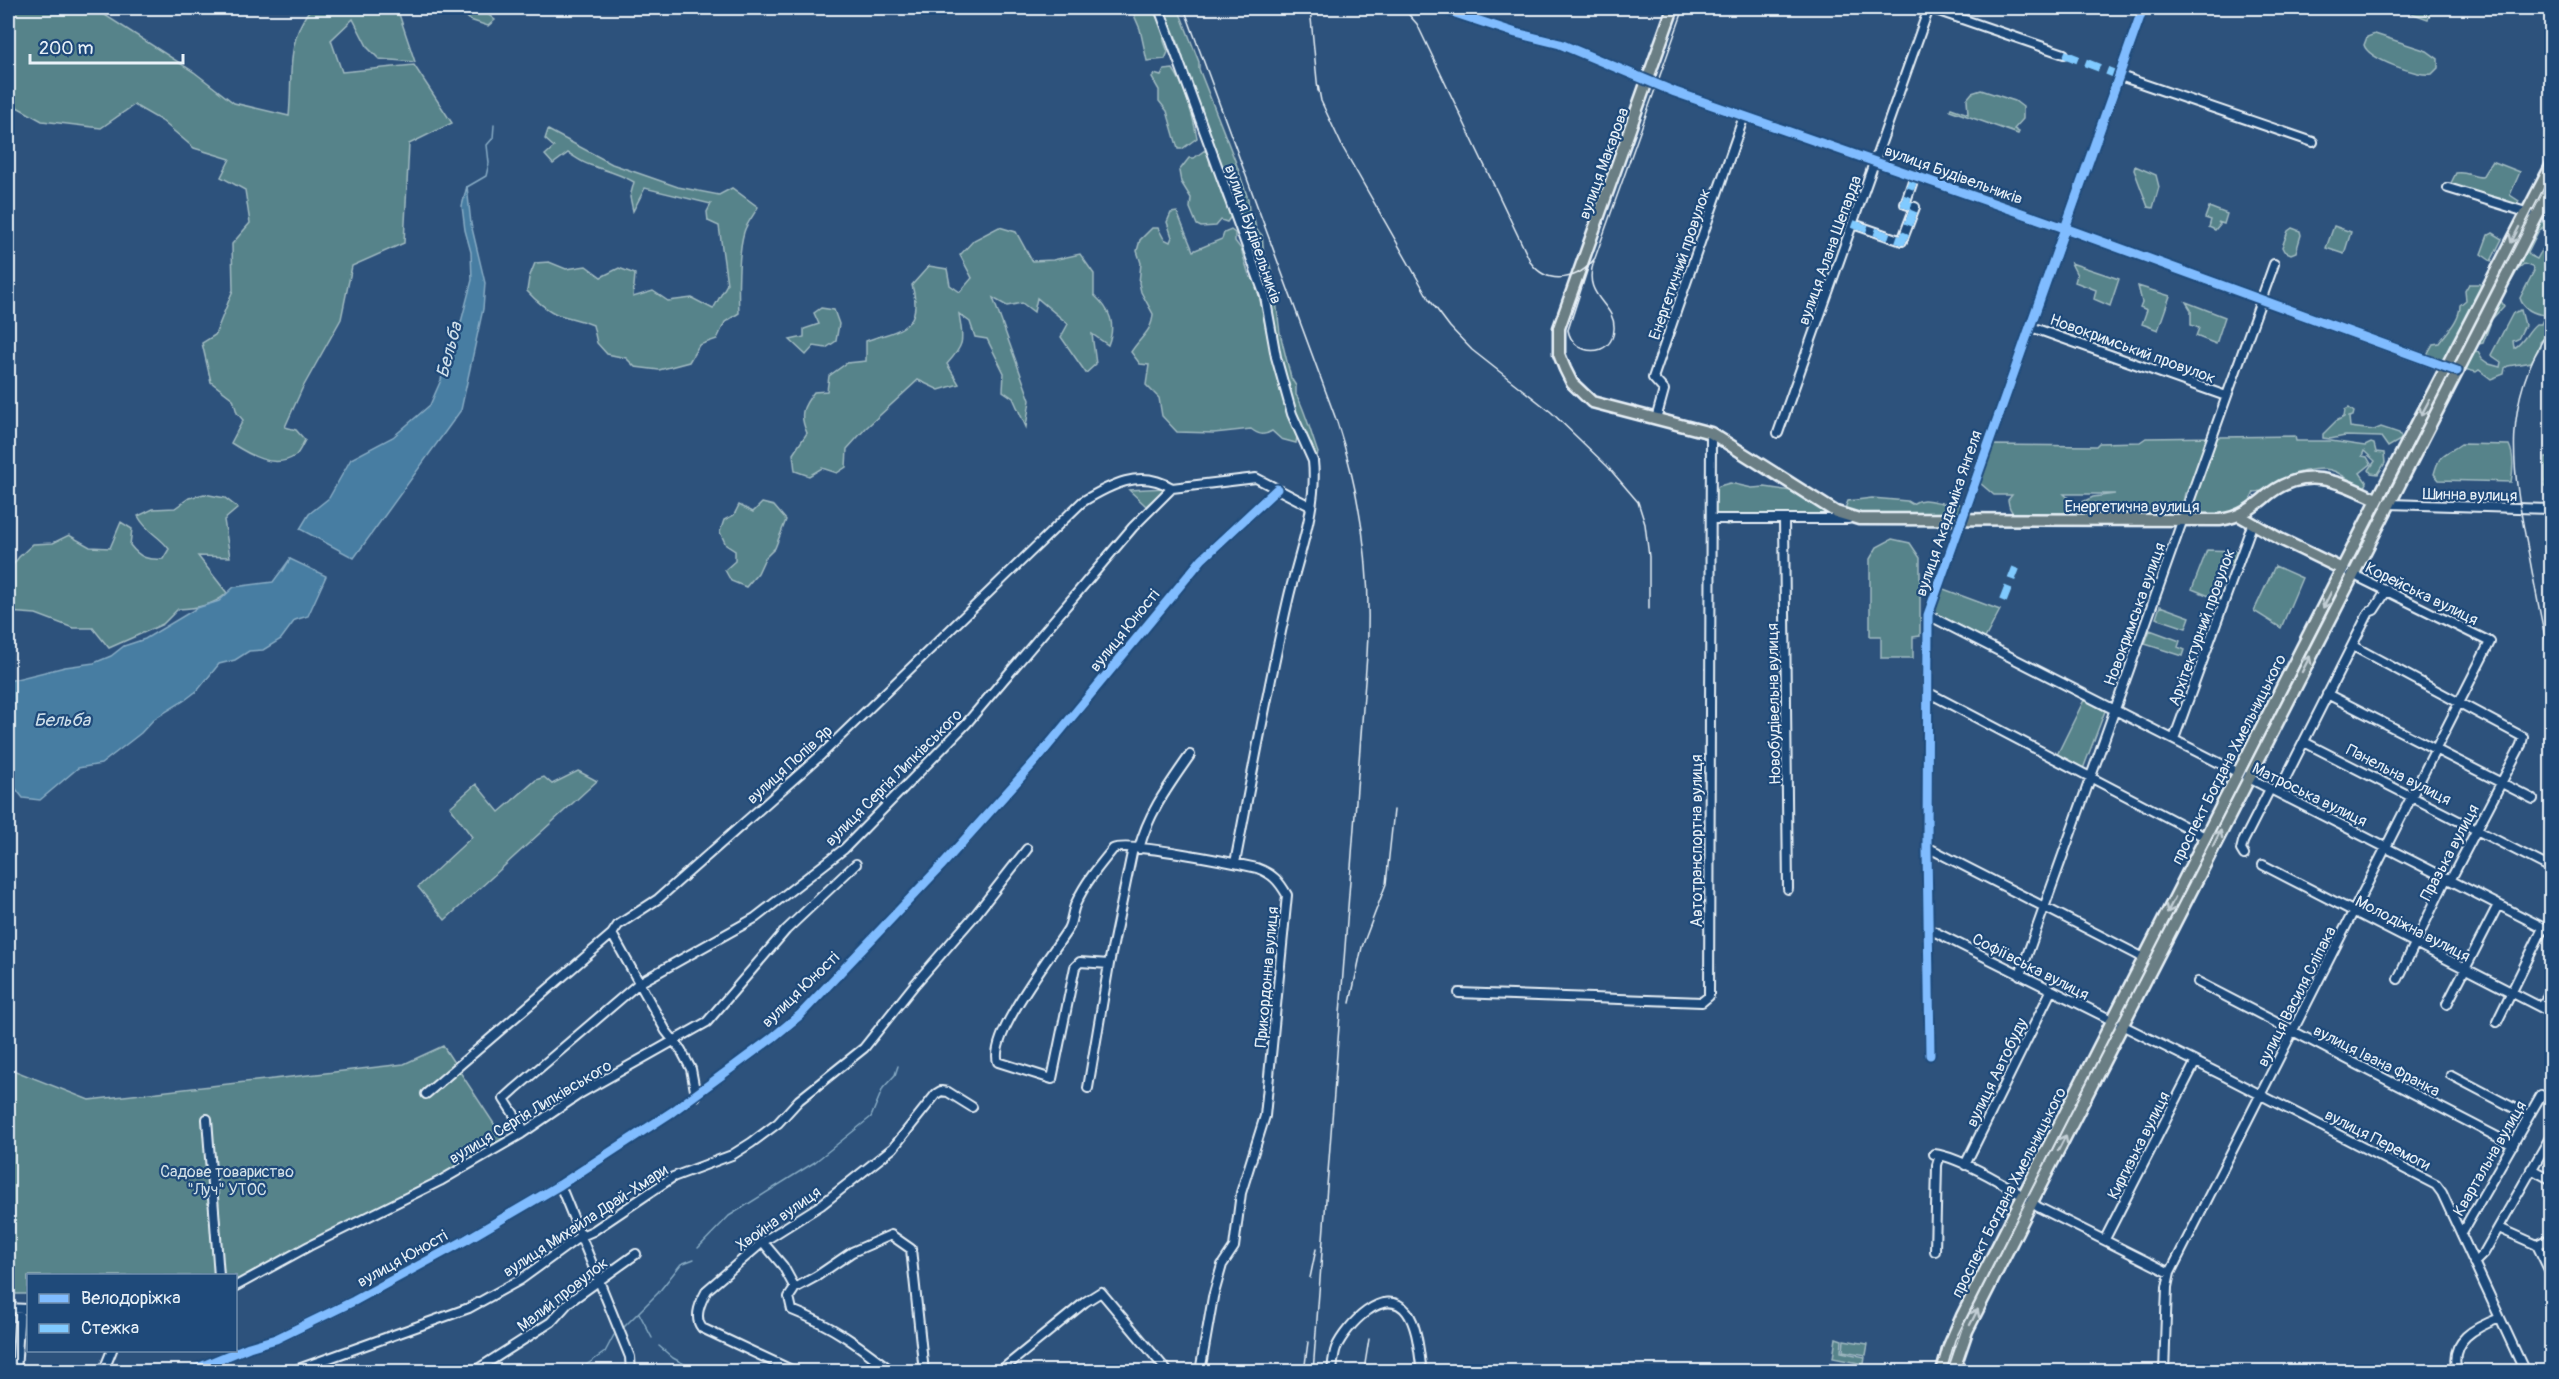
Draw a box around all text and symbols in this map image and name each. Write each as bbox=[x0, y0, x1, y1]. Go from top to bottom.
scale bar bbox=[30, 27, 183, 65]
text: 200 m bbox=[39, 37, 94, 60]
street label: вулиця Макарова bbox=[1574, 105, 1633, 222]
street label: вулиця Будівельників bbox=[1882, 141, 2026, 209]
street label: вулиця Будівельників bbox=[1220, 162, 1286, 306]
street label: вулиця Алана Шепарда bbox=[1794, 173, 1866, 328]
street label: Енергетичний провулок bbox=[1645, 186, 1715, 343]
one-way arrow bbox=[2509, 225, 2520, 243]
street label: Новокримський провулок bbox=[2047, 310, 2218, 388]
water label: Бельба bbox=[431, 318, 468, 380]
one-way arrow bbox=[2419, 399, 2431, 416]
street label: вулиця Академіка Янгеля bbox=[1911, 428, 1987, 599]
street label: Шинна вулиця bbox=[2422, 484, 2518, 506]
street label: Енергетична вулиця bbox=[2065, 497, 2200, 517]
street label: Новокримська вулиця bbox=[2100, 540, 2170, 689]
street label: Архітектурний провулок bbox=[2164, 546, 2240, 709]
street label: Корейська вулиця bbox=[2362, 558, 2481, 630]
street label: вулиця Юності bbox=[1085, 585, 1164, 676]
one-way arrow bbox=[2321, 591, 2333, 608]
street label: Новобудівельна вулиця bbox=[1763, 623, 1785, 785]
street label: проспект Богдана Хмельницького bbox=[2167, 651, 2291, 868]
one-way arrow bbox=[2300, 656, 2312, 674]
street label: вулиця Сергія Липківського bbox=[821, 705, 967, 851]
water label: Бельба bbox=[34, 709, 92, 732]
street label: вулиця Попів Яр bbox=[743, 721, 837, 809]
street label: Панельна вулиця bbox=[2343, 740, 2454, 810]
street label: Автотранспортна вулиця bbox=[1687, 755, 1707, 927]
street label: Матроська вулиця bbox=[2249, 758, 2370, 831]
street label: Празька вулиця bbox=[2416, 801, 2484, 904]
one-way arrow bbox=[2211, 830, 2223, 847]
street label: Молодіжна вулиця bbox=[2352, 891, 2473, 967]
one-way arrow bbox=[2165, 895, 2176, 913]
street label: Прикордонна вулиця bbox=[1251, 906, 1283, 1048]
street label: вулиця Василя Сліпака bbox=[2253, 923, 2341, 1070]
street label: Софіївська вулиця bbox=[1969, 929, 2092, 1005]
street label: вулиця Юності bbox=[758, 948, 844, 1032]
street label: вулиця Автобуду bbox=[1962, 1015, 2032, 1130]
street label: вулиця Івана Франка bbox=[2310, 1020, 2443, 1101]
street label: вулиця Сергія Липківського bbox=[446, 1055, 616, 1168]
street label: проспект Богдана Хмельницького bbox=[1947, 1084, 2071, 1301]
street label: Киргизька вулиця bbox=[2103, 1088, 2175, 1203]
street label: Квартальна вулиця bbox=[2449, 1097, 2531, 1220]
street label: вулиця Перемоги bbox=[2321, 1105, 2434, 1175]
one-way arrow bbox=[2056, 1135, 2068, 1152]
street label: вулиця Михайла Драй-Хмари bbox=[499, 1160, 672, 1282]
park label: Садове товариство "Луч" УТОС bbox=[160, 1162, 294, 1200]
street label: Хвойна вулиця bbox=[732, 1182, 825, 1256]
street label: вулиця Юності bbox=[354, 1226, 451, 1292]
street label: Малий провулок bbox=[513, 1253, 612, 1337]
legend bbox=[27, 1274, 237, 1352]
text: Велодоріжка bbox=[81, 1287, 181, 1310]
one-way arrow bbox=[1969, 1309, 1980, 1327]
text: Стежка bbox=[81, 1317, 139, 1340]

